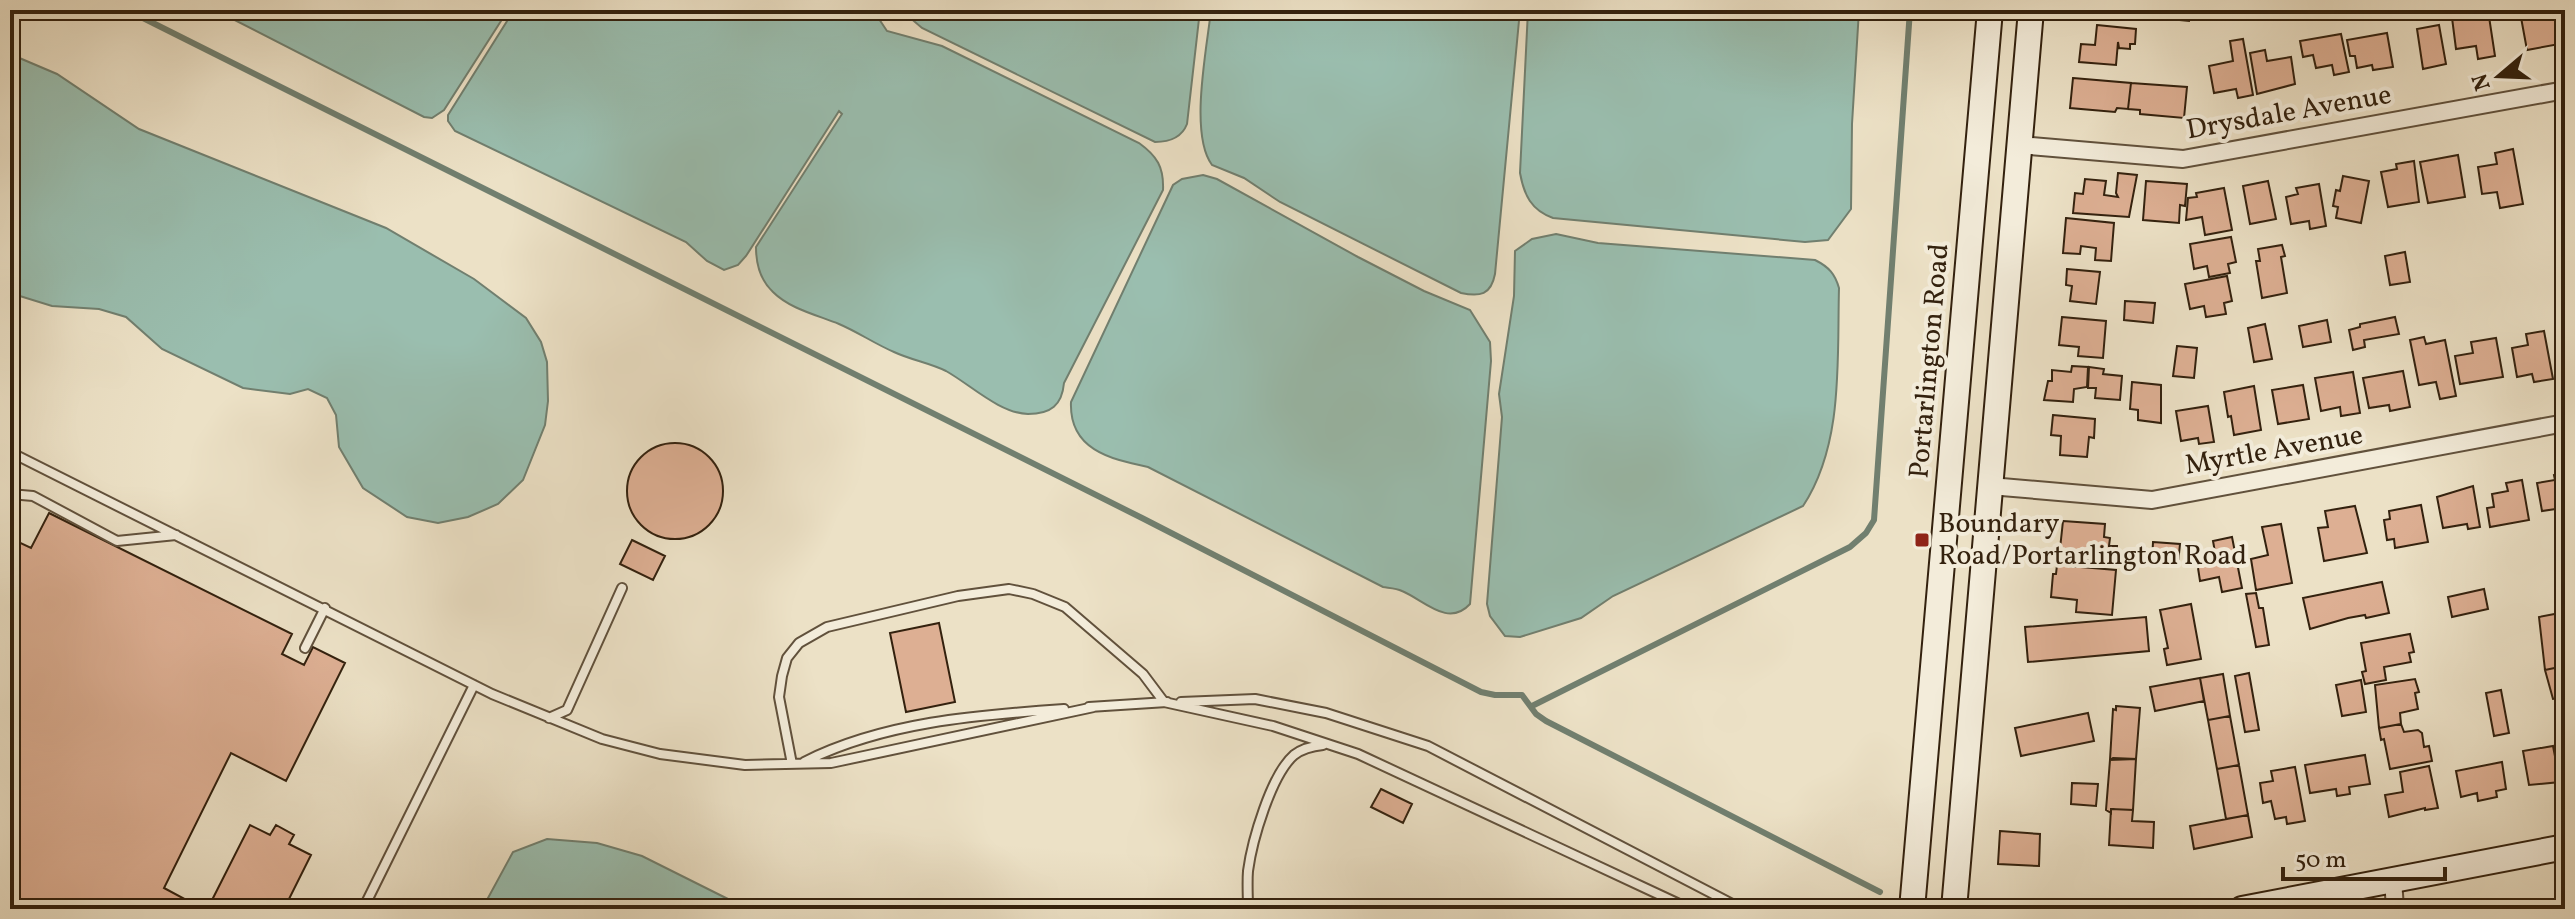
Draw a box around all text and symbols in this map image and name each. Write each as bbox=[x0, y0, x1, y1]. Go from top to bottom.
north arrow bbox=[2459, 36, 2539, 116]
text: N bbox=[2465, 69, 2500, 94]
street label: Drysdale Avenue bbox=[2183, 76, 2395, 150]
street label: Portarlington Road bbox=[1900, 242, 1960, 480]
street label: Myrtle Avenue bbox=[2182, 416, 2366, 486]
place label: Boundary Road/Portarlington Road bbox=[1938, 505, 2247, 576]
marker: Boundary Road/Portarlington Road bbox=[1913, 531, 1931, 549]
scale bar bbox=[2283, 831, 2445, 881]
text: 50 m bbox=[2295, 844, 2347, 878]

